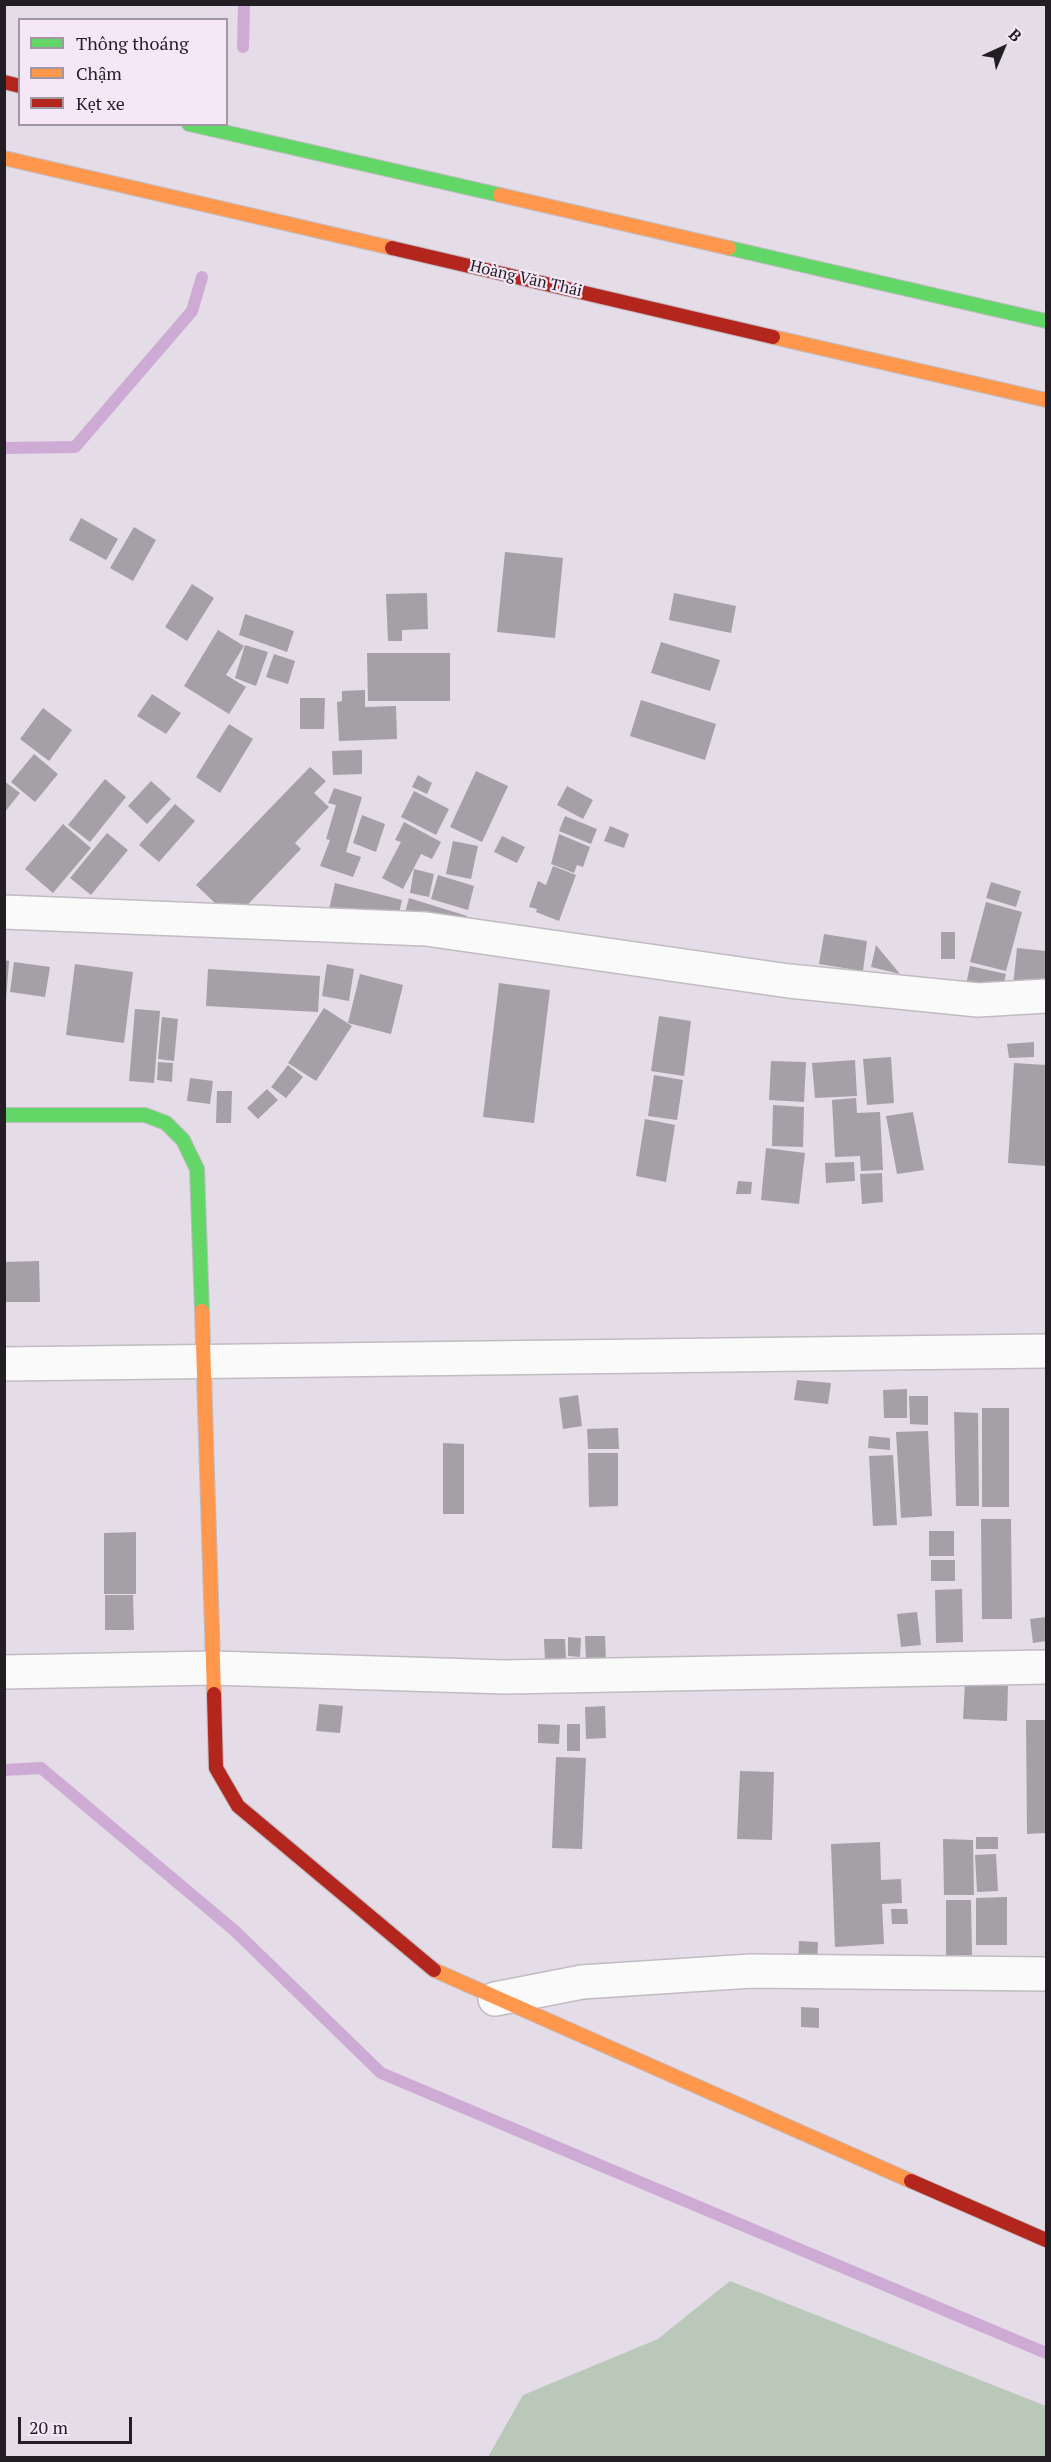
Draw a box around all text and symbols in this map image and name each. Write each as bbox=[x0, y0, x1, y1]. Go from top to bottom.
legend bbox=[18, 18, 228, 126]
north arrow bbox=[973, 18, 1033, 78]
text: B bbox=[1004, 24, 1027, 47]
text: Thông thoáng bbox=[76, 31, 189, 55]
text: Chậm bbox=[76, 61, 122, 85]
text: Kẹt xe bbox=[76, 91, 125, 115]
street label: Hoàng Văn Thái bbox=[468, 257, 584, 301]
scale bar bbox=[21, 2405, 135, 2443]
text: 20 m bbox=[29, 2415, 68, 2439]

